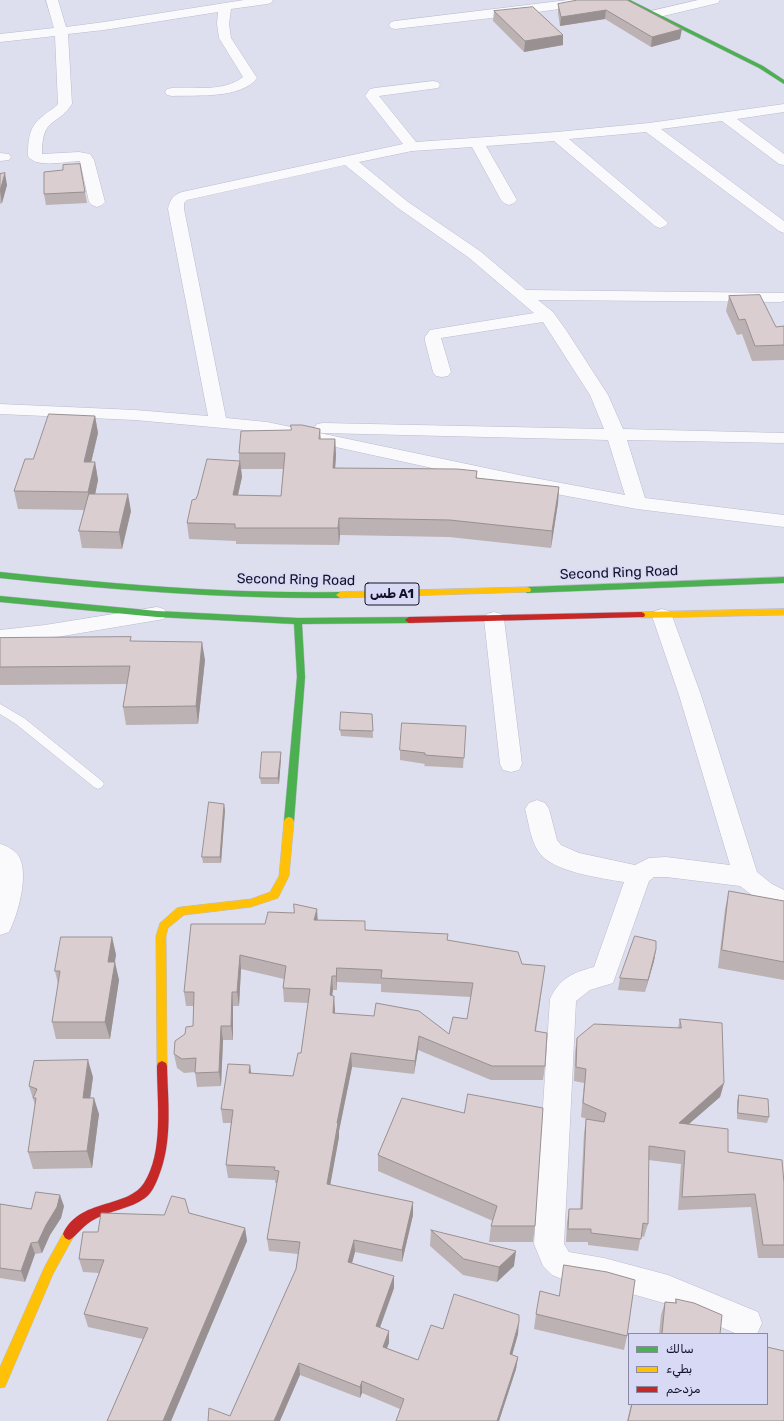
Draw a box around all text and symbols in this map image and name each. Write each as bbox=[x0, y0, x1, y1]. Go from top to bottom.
street label: Second Ring Road bbox=[559, 563, 679, 583]
street label: Second Ring Road bbox=[237, 571, 355, 589]
road number: طس A1 bbox=[365, 583, 419, 605]
legend bbox=[628, 1333, 768, 1405]
text: سالك bbox=[666, 1342, 694, 1356]
text: بطيء bbox=[666, 1362, 692, 1376]
text: مزدحم bbox=[666, 1382, 700, 1396]

